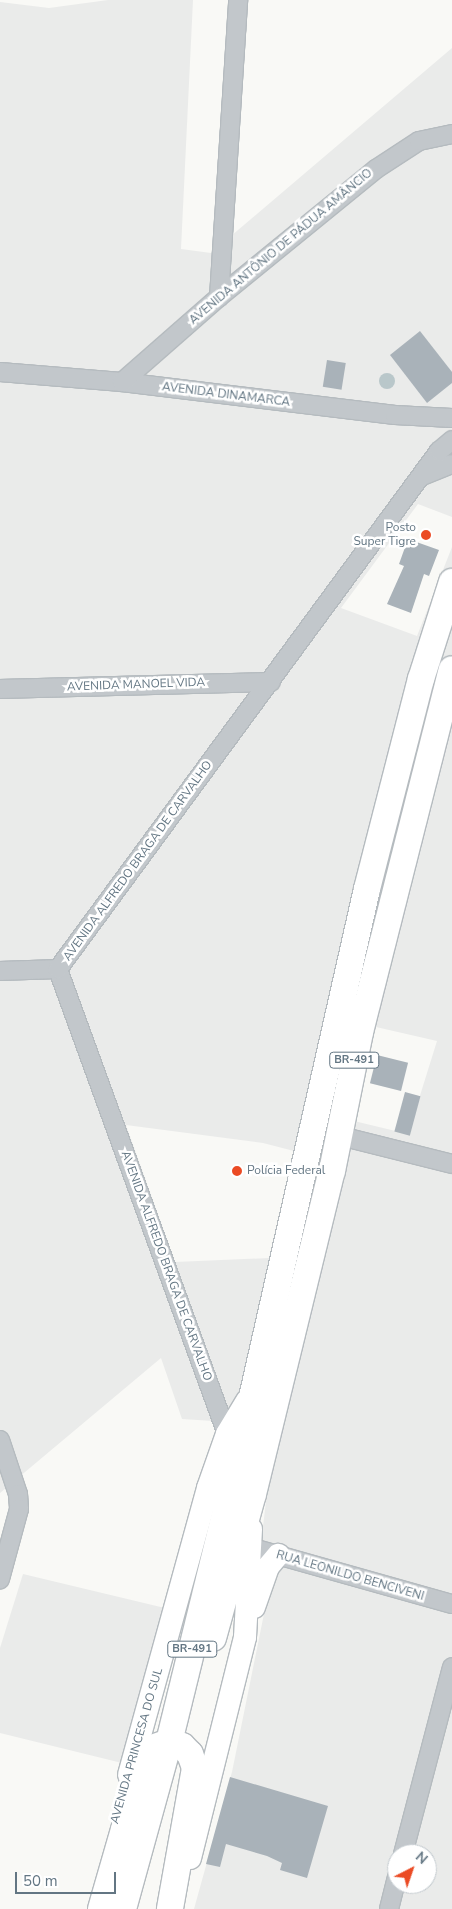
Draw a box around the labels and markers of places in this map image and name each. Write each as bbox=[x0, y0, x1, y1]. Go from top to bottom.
place label: Posto Super Tigre bbox=[353, 521, 416, 549]
marker: Posto Super Tigre bbox=[420, 529, 432, 541]
place label: Polícia Federal bbox=[247, 1164, 325, 1178]
marker: Polícia Federal bbox=[231, 1165, 243, 1177]

